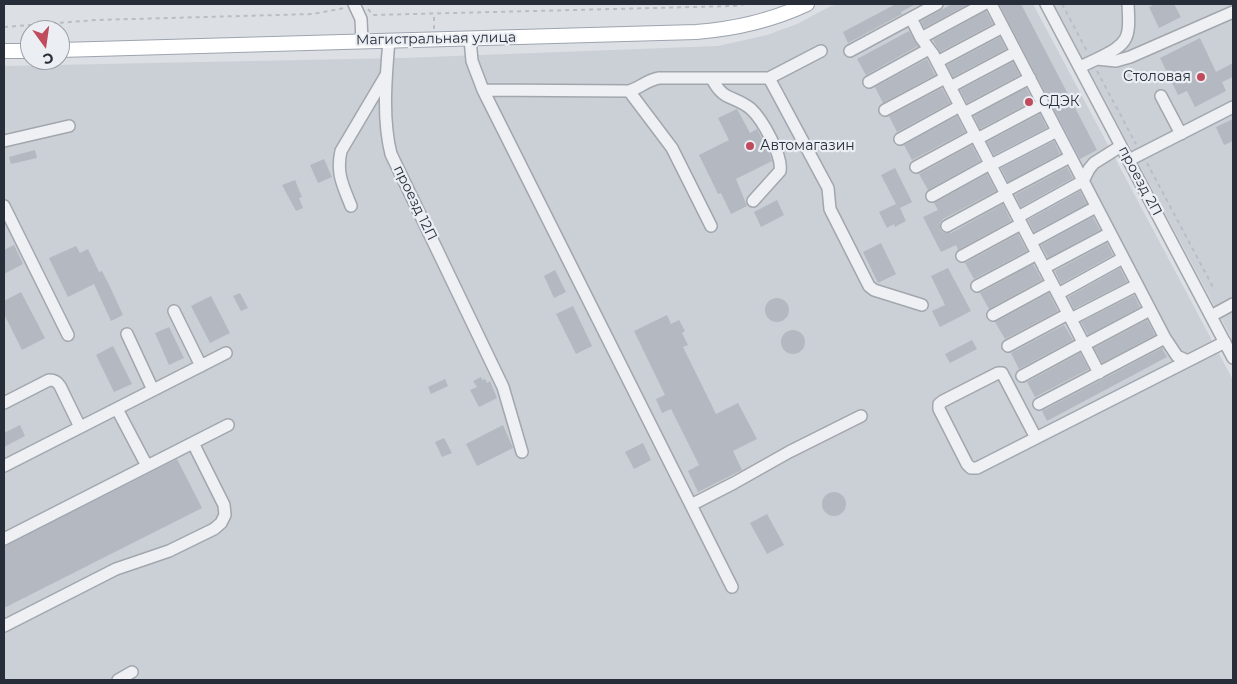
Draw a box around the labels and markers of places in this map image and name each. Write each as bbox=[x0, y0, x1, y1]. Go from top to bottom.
place label: Столовая bbox=[1123, 69, 1191, 85]
marker: Столовая bbox=[1195, 71, 1207, 83]
place label: СДЭК bbox=[1039, 94, 1080, 110]
marker: СДЭК bbox=[1023, 96, 1035, 108]
place label: Автомагазин bbox=[760, 138, 855, 154]
marker: Автомагазин bbox=[744, 140, 756, 152]

